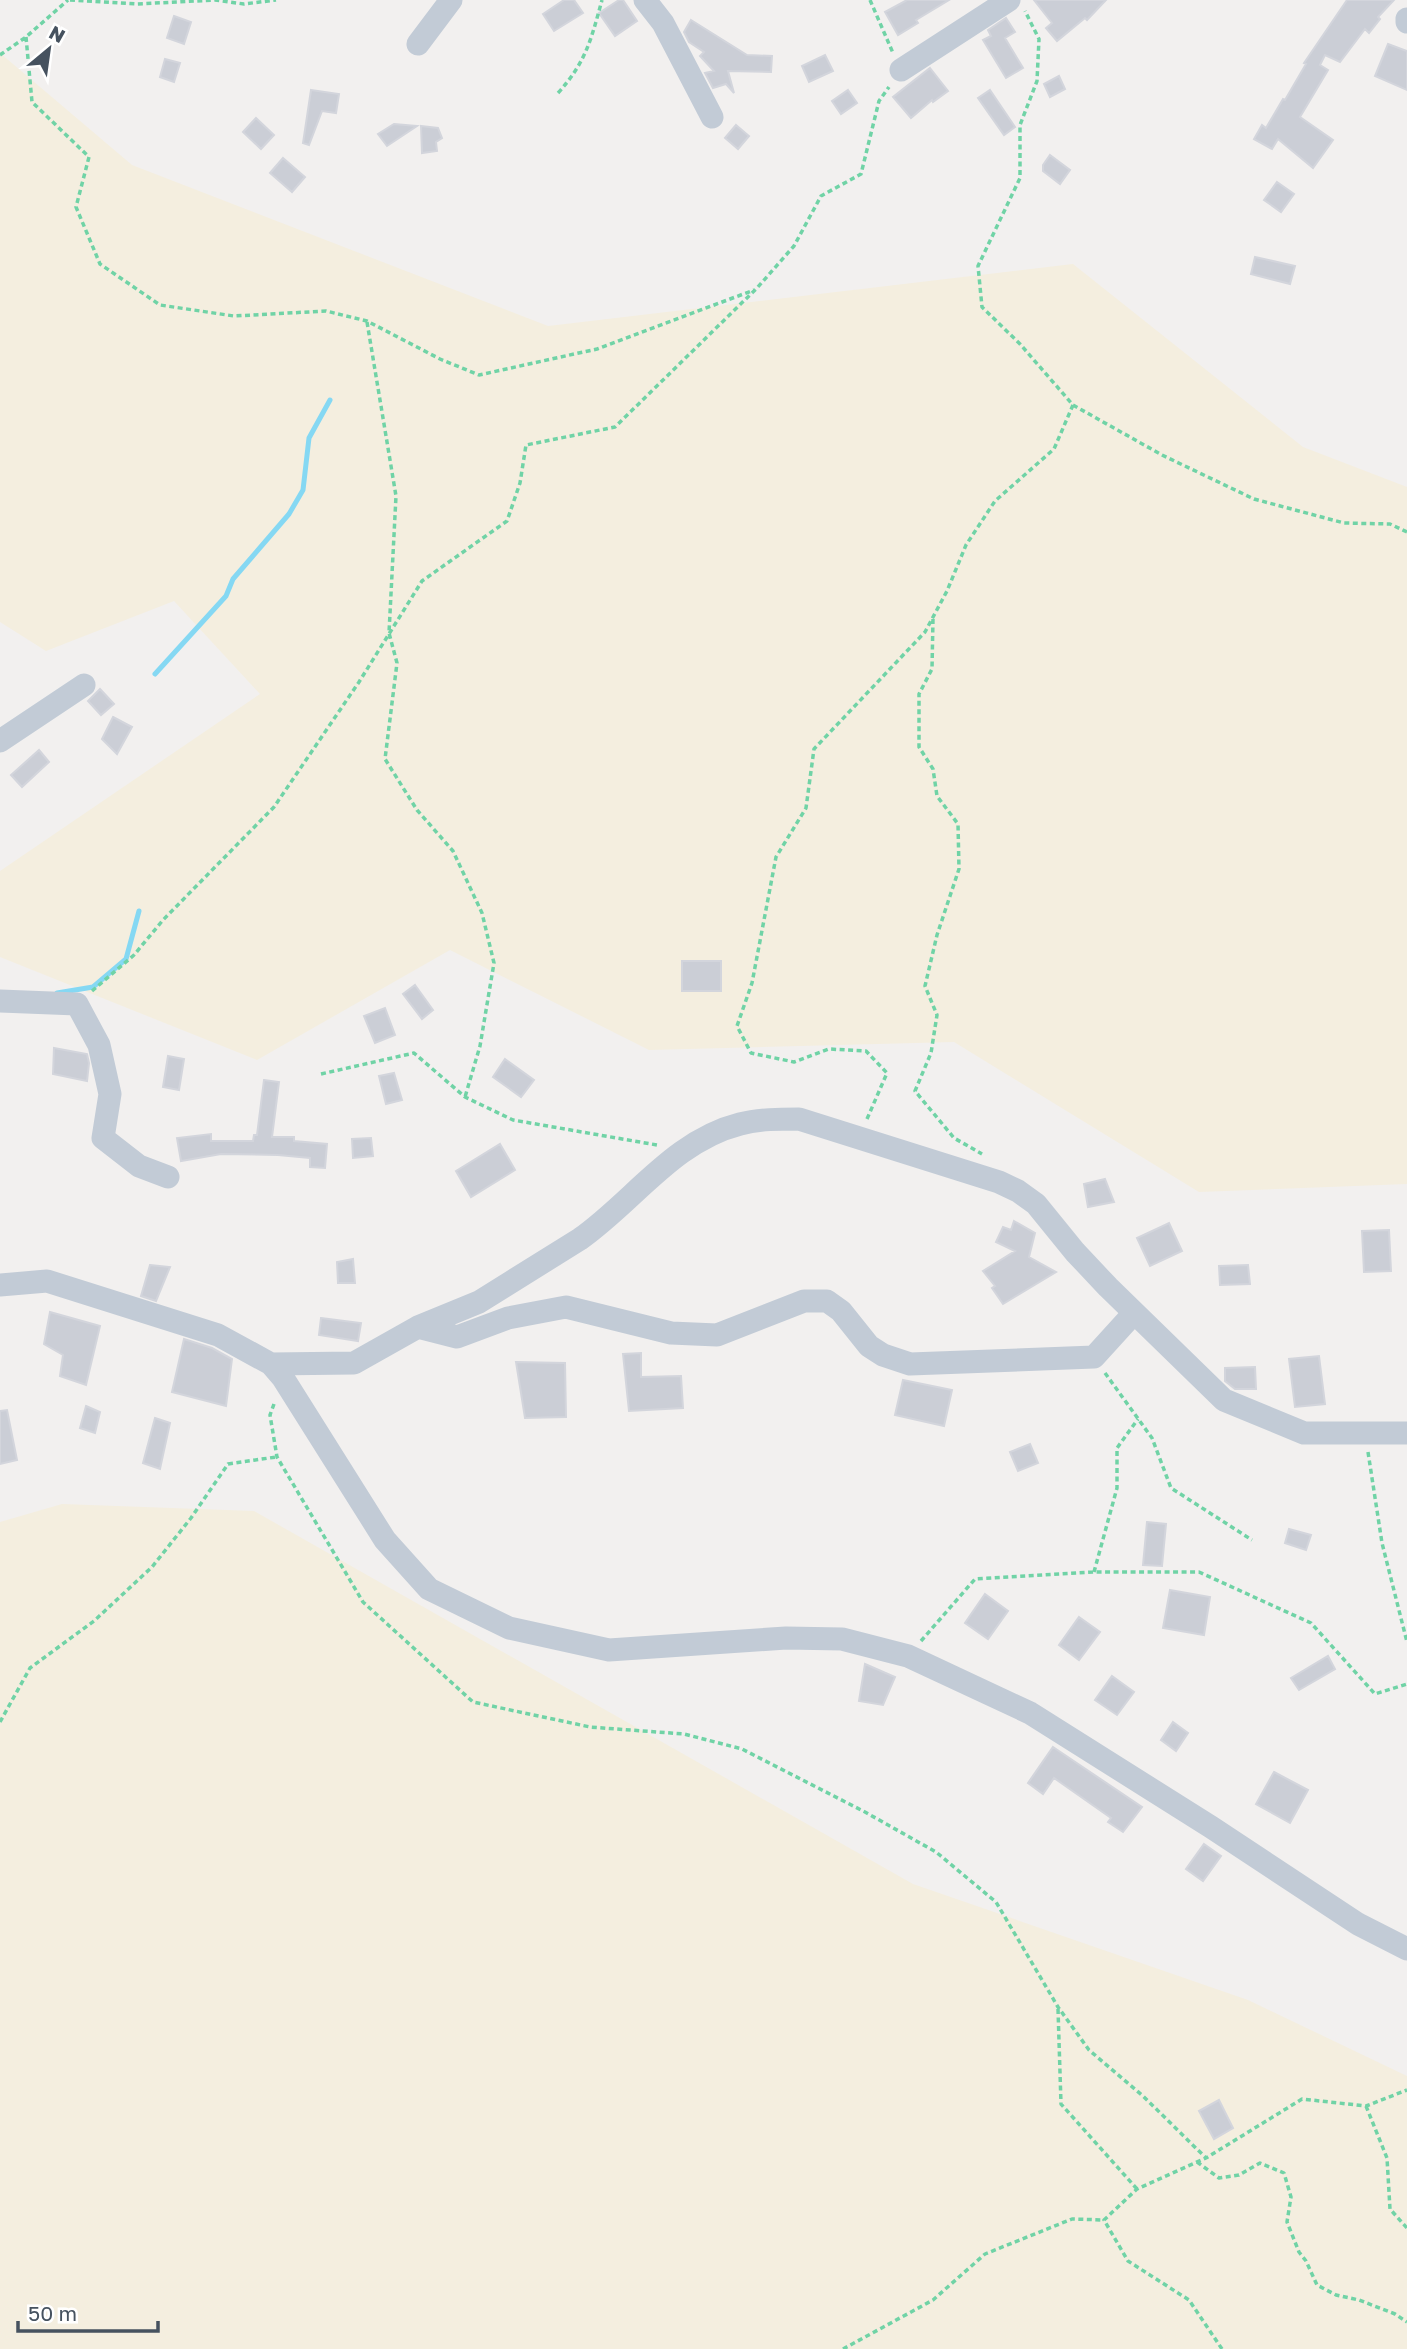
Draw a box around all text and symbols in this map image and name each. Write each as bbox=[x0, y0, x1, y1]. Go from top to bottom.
north arrow bbox=[14, 14, 84, 84]
text: N bbox=[46, 20, 69, 47]
scale bar bbox=[18, 2290, 158, 2334]
text: 50 m bbox=[28, 2300, 77, 2326]

